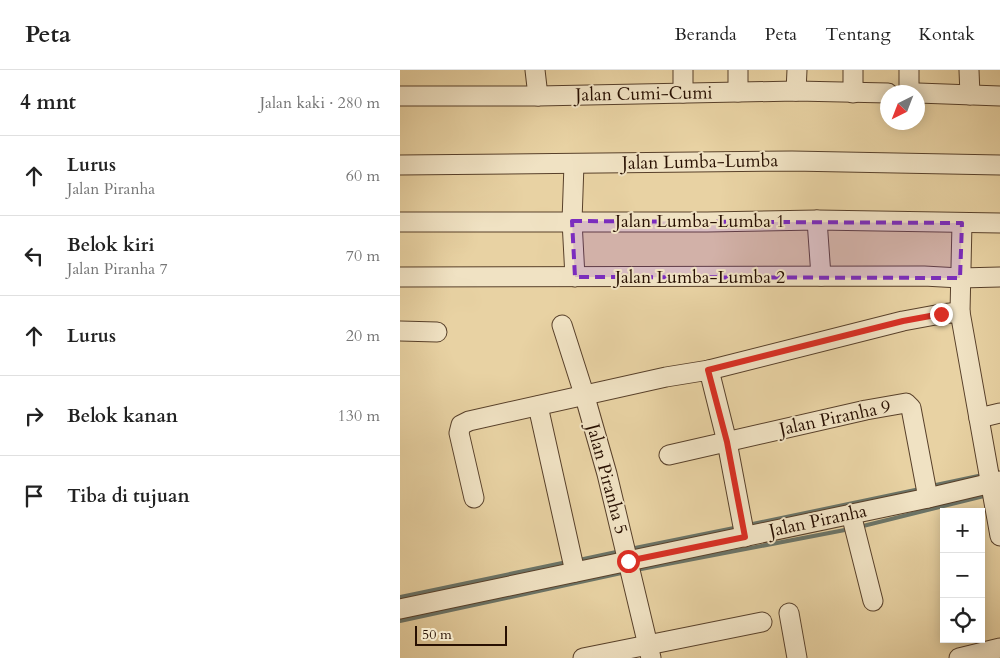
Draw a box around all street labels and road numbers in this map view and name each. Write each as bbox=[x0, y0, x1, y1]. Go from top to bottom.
street label: Jalan Cumi-Cumi bbox=[572, 80, 713, 108]
street label: Jalan Lumba-Lumba bbox=[619, 148, 779, 176]
street label: Jalan Lumba-Lumba 1 bbox=[612, 209, 785, 234]
street label: Jalan Lumba-Lumba 2 bbox=[612, 265, 785, 290]
street label: Jalan Piranha 9 bbox=[774, 394, 893, 443]
street label: Jalan Piranha 5 bbox=[579, 418, 634, 537]
street label: Jalan Piranha bbox=[764, 498, 869, 544]

